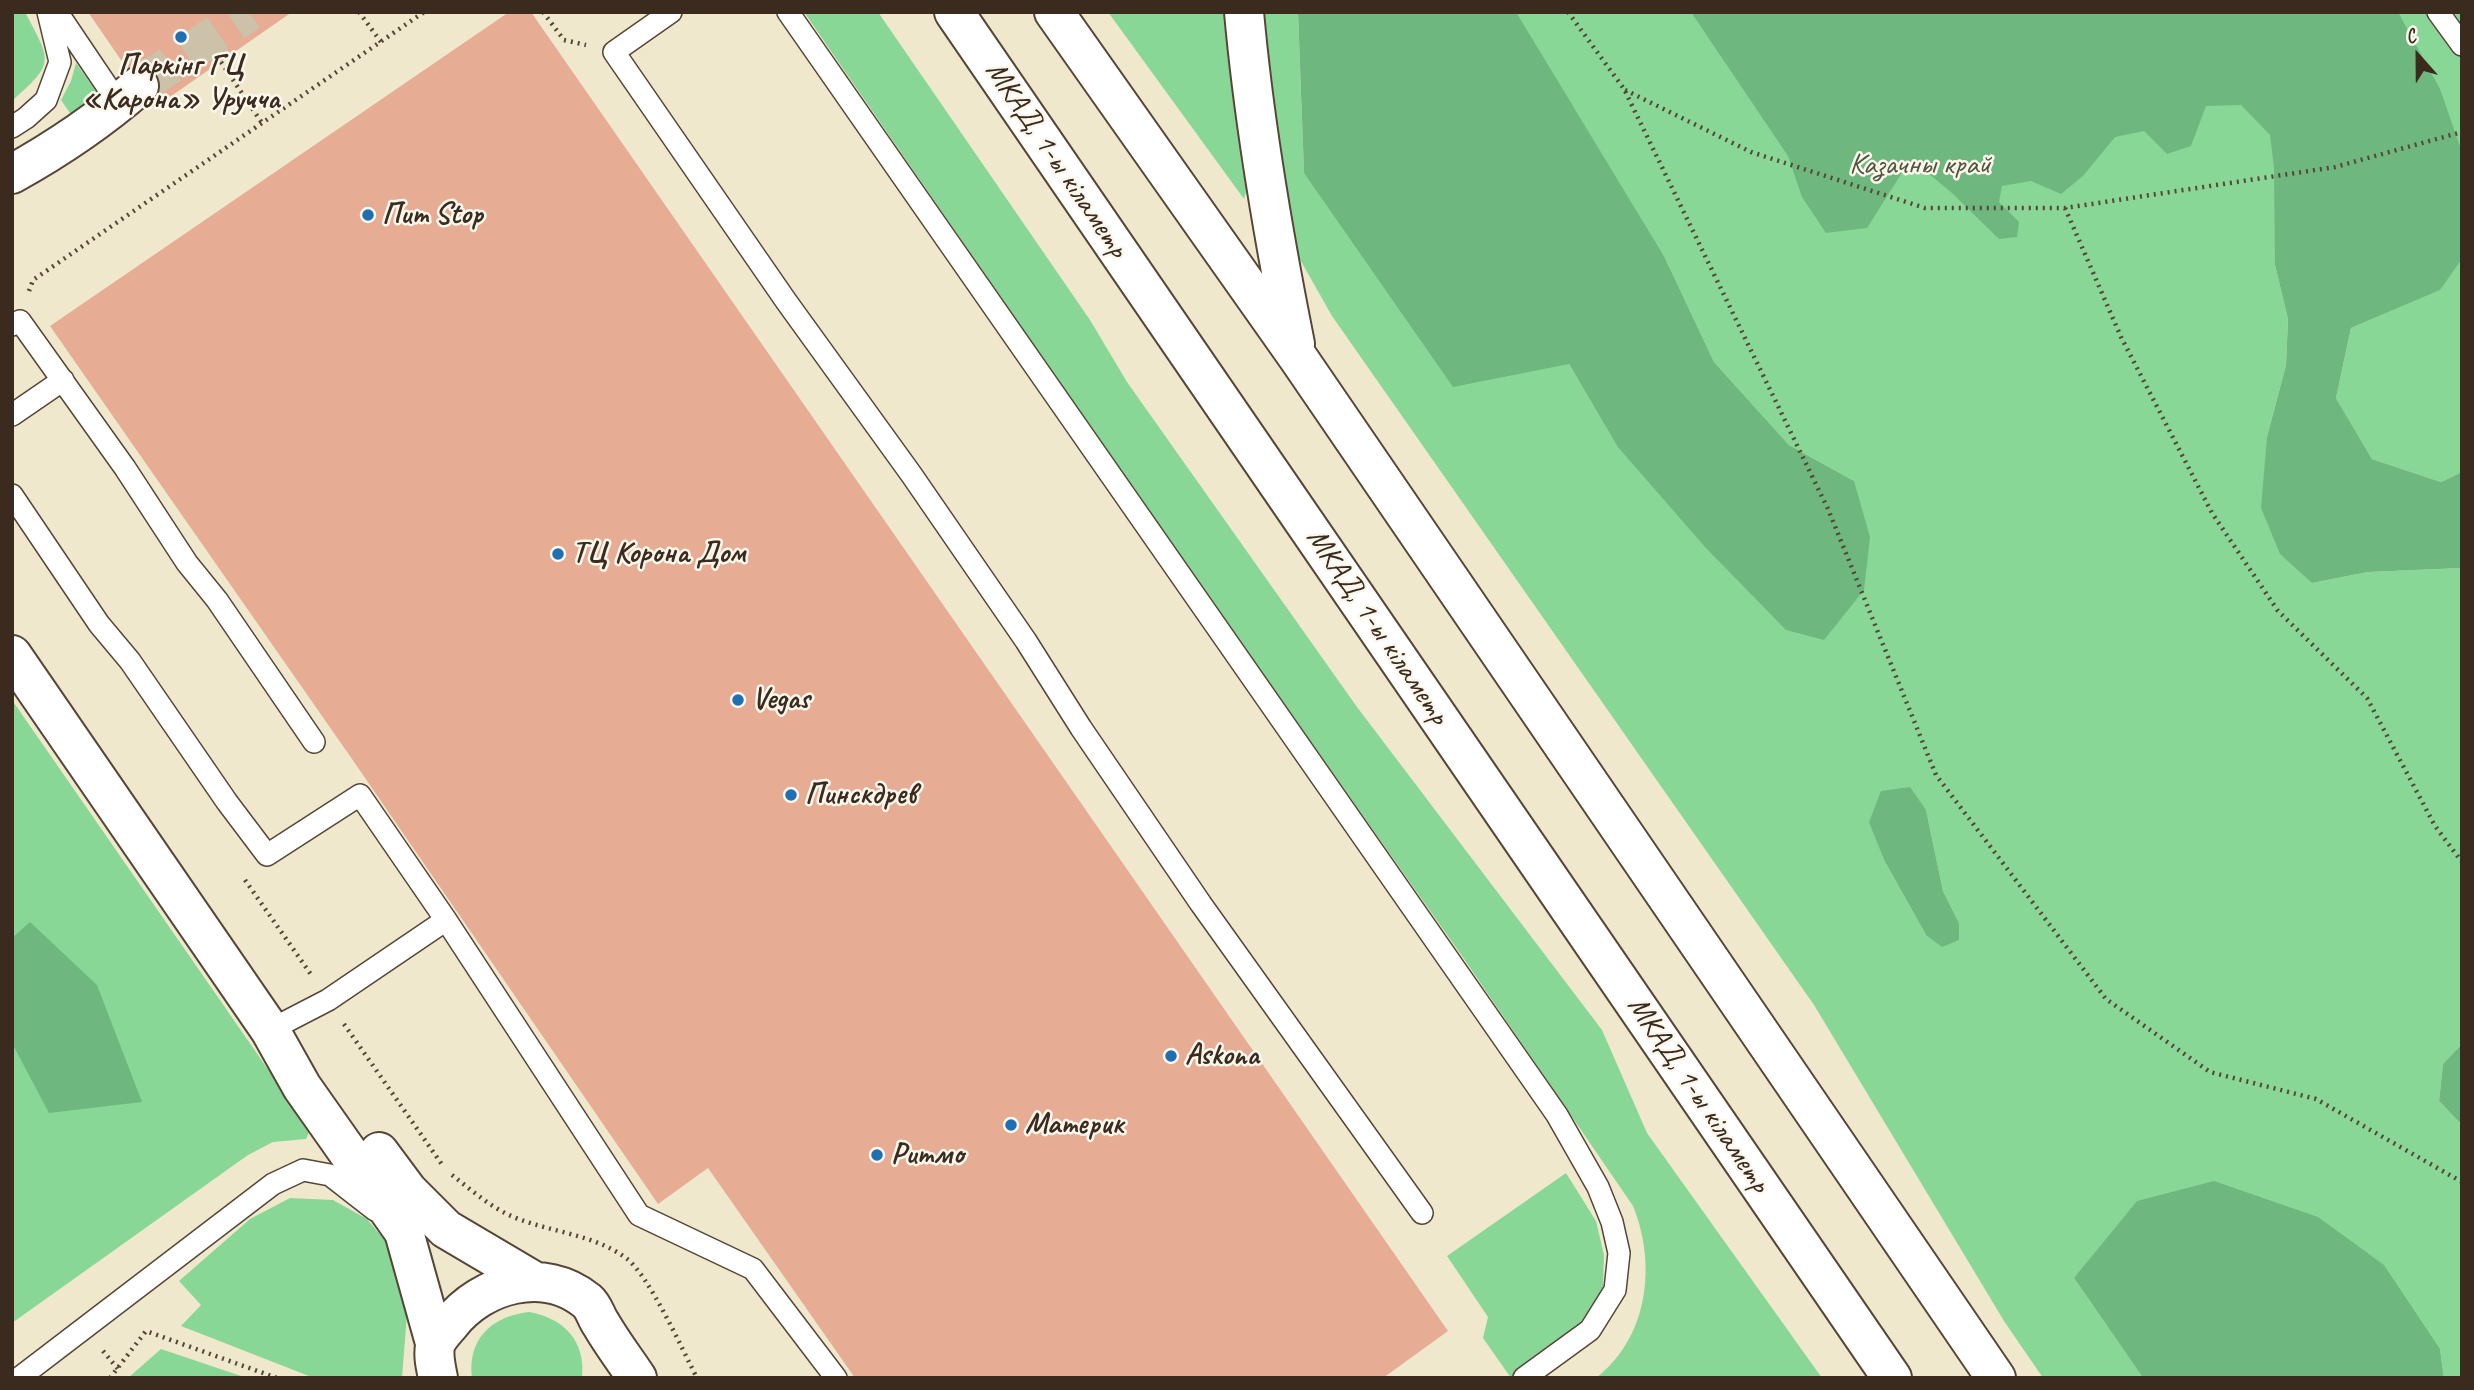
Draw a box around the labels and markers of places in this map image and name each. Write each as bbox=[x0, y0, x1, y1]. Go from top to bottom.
marker: Паркінг ГЦ «Карона» Уручча bbox=[173, 29, 189, 45]
place label: Паркінг ГЦ «Карона» Уручча bbox=[82, 48, 280, 118]
place label: Пит Stop bbox=[382, 197, 482, 233]
marker: Пит Stop bbox=[360, 207, 376, 223]
place label: ТЦ Корона Дом bbox=[572, 536, 745, 572]
marker: ТЦ Корона Дом bbox=[550, 546, 566, 562]
place label: Vegas bbox=[752, 682, 810, 718]
marker: Vegas bbox=[730, 692, 746, 708]
place label: Пинскдрев bbox=[805, 777, 916, 813]
marker: Пинскдрев bbox=[783, 787, 799, 803]
place label: Askona bbox=[1185, 1038, 1259, 1074]
marker: Askona bbox=[1163, 1048, 1179, 1064]
place label: Материк bbox=[1025, 1107, 1124, 1143]
marker: Материк bbox=[1003, 1117, 1019, 1133]
place label: Ритмо bbox=[891, 1137, 964, 1173]
marker: Ритмо bbox=[869, 1147, 885, 1163]

